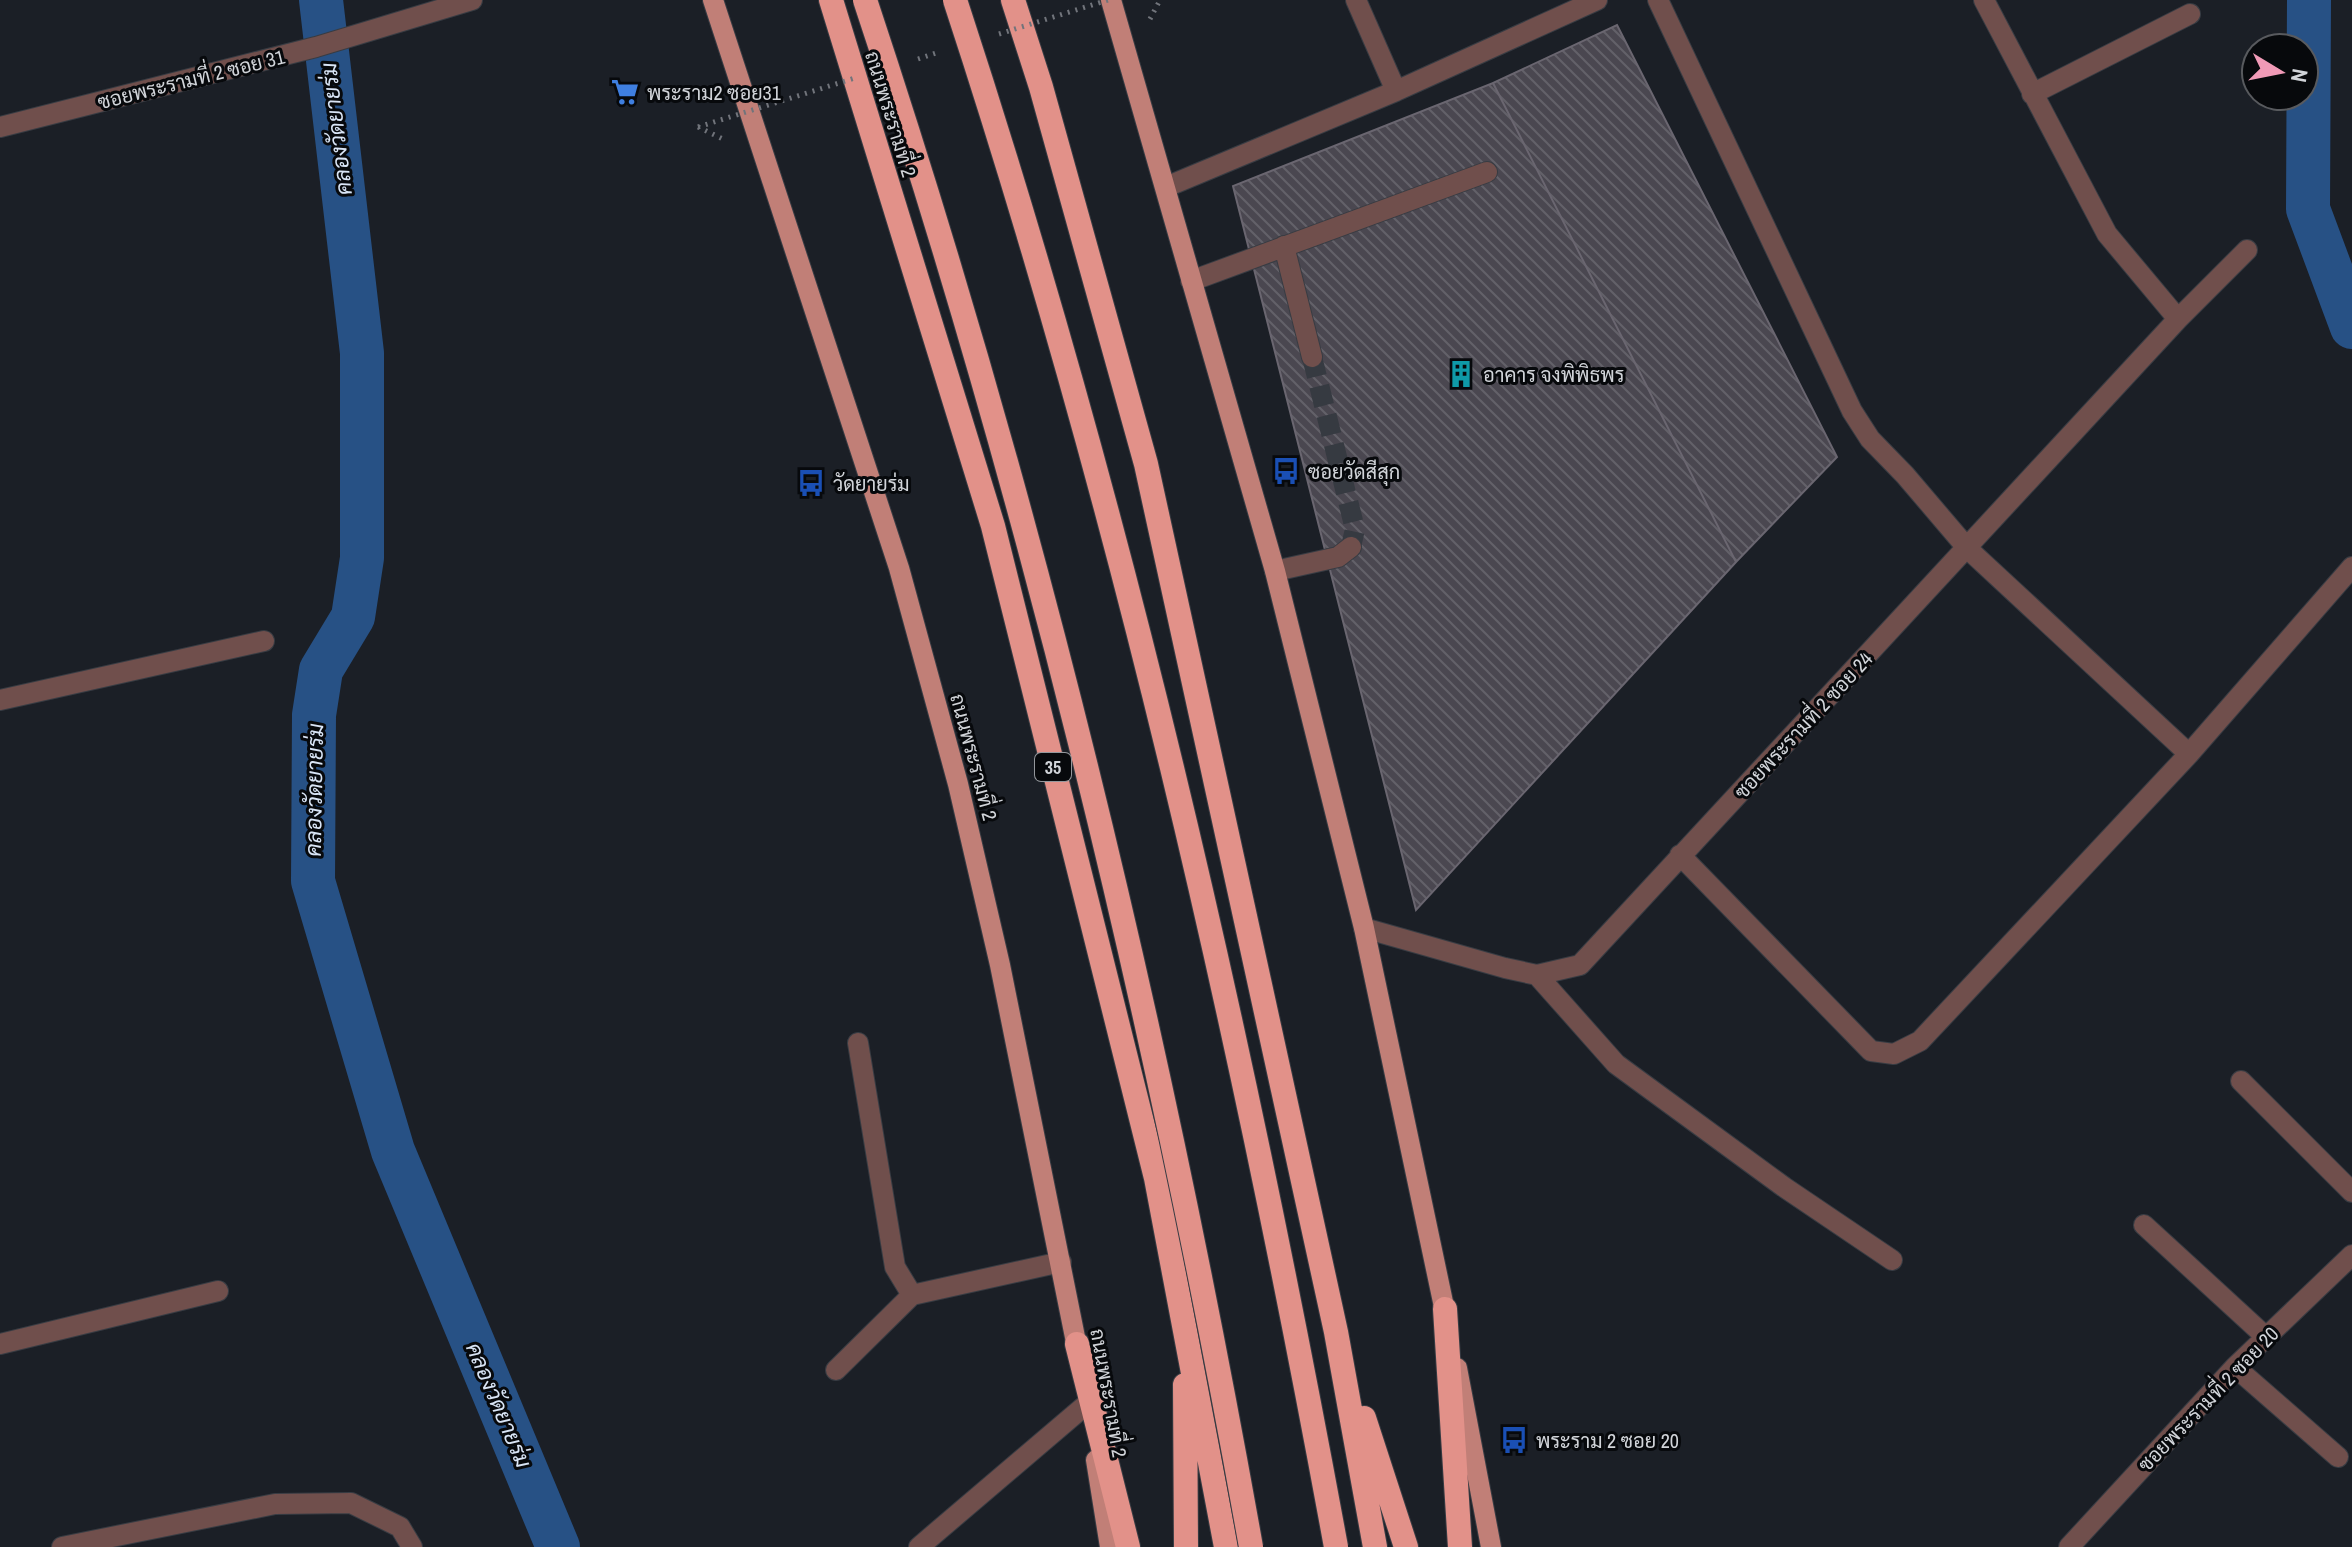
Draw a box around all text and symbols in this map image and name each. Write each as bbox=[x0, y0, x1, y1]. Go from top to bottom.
north arrow bbox=[2240, 32, 2320, 112]
street label: ซอยพระรามที่ 2 ซอย 31 bbox=[94, 40, 287, 115]
street label: ถนนพระรามที่ 2 bbox=[859, 47, 926, 180]
water label: คลองวัดยายร่ม bbox=[313, 61, 359, 197]
text: N bbox=[2284, 66, 2316, 84]
supermarket icon: พระราม2 ซอย31 bbox=[610, 77, 640, 107]
place label: พระราม2 ซอย31 bbox=[647, 79, 781, 106]
building icon: อาคาร จงพิพิธพร bbox=[1446, 359, 1476, 389]
place label: อาคาร จงพิพิธพร bbox=[1483, 361, 1624, 388]
bus stop icon: ซอยวัดสีสุก bbox=[1271, 456, 1301, 486]
place label: ซอยวัดสีสุก bbox=[1308, 458, 1400, 486]
bus stop icon: วัดยายร่ม bbox=[796, 468, 826, 498]
place label: วัดยายร่ม bbox=[833, 470, 910, 497]
street label: ซอยพระรามที่ 2 ซอย 24 bbox=[1726, 644, 1878, 804]
street label: ถนนพระรามที่ 2 bbox=[944, 690, 1007, 823]
water label: คลองวัดยายร่ม bbox=[298, 723, 330, 857]
road number: 35 bbox=[1035, 753, 1071, 781]
street label: ซอยพระรามที่ 2 ซอย 20 bbox=[2130, 1319, 2284, 1477]
street label: ถนนพระรามที่ 2 bbox=[1084, 1326, 1137, 1460]
water label: คลองวัดยายร่ม bbox=[459, 1338, 539, 1473]
bus stop icon: พระราม 2 ซอย 20 bbox=[1499, 1425, 1529, 1455]
place label: พระราม 2 ซอย 20 bbox=[1536, 1427, 1679, 1454]

